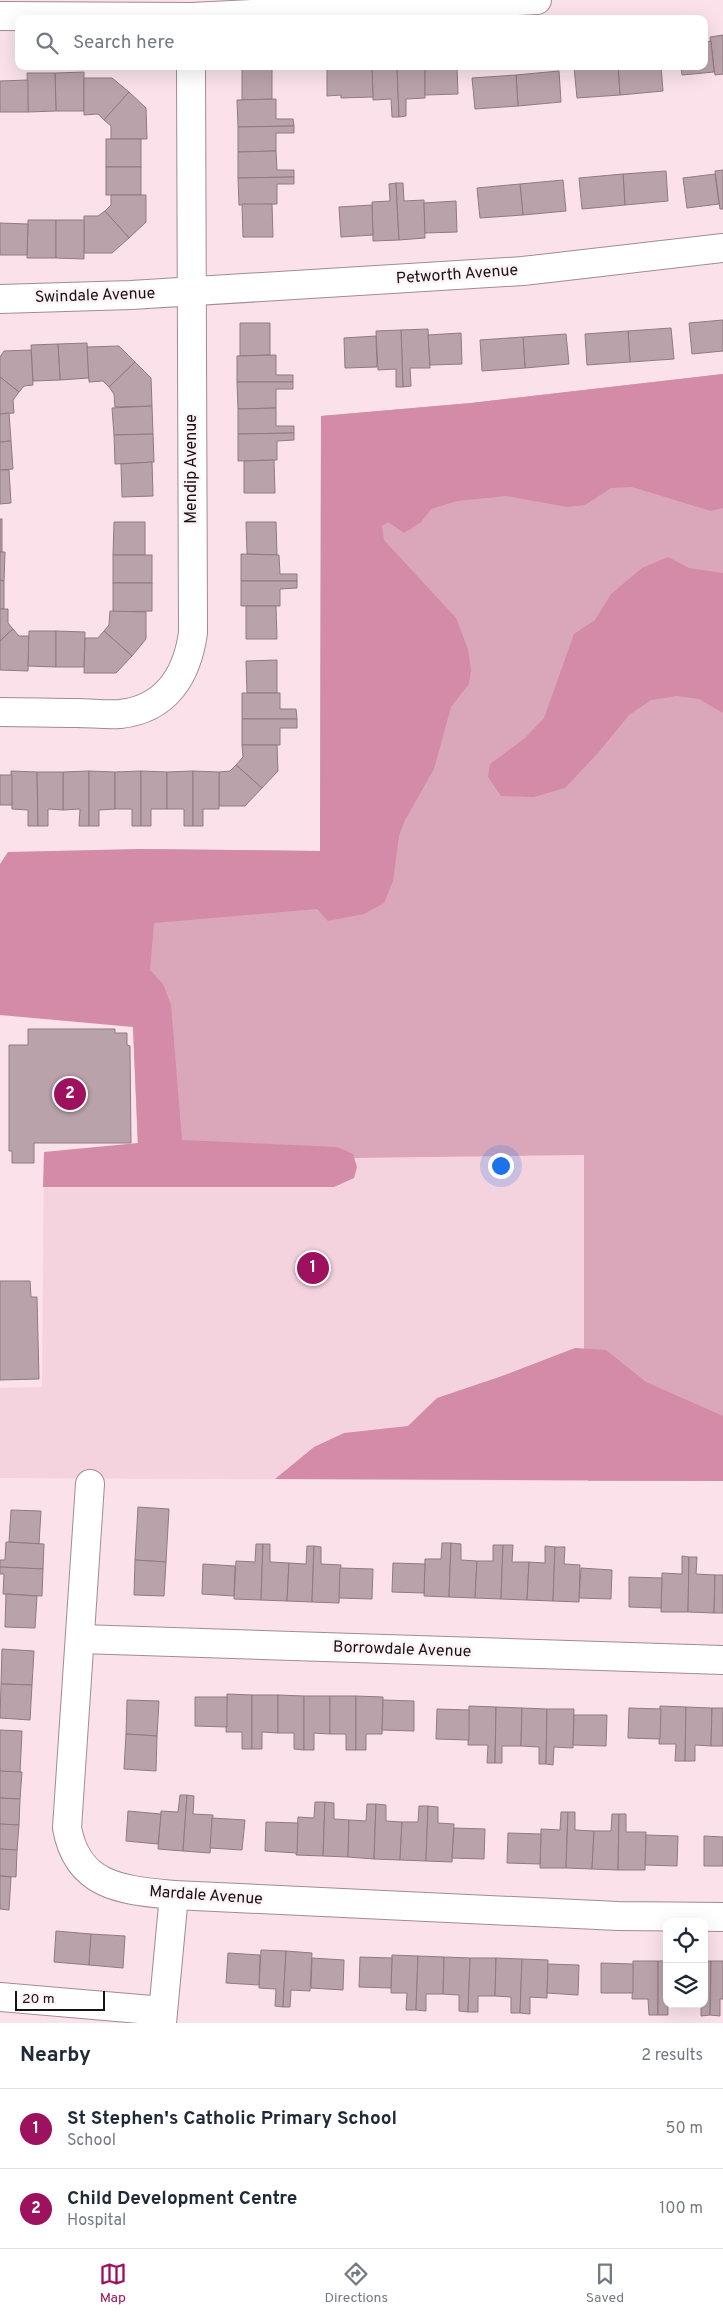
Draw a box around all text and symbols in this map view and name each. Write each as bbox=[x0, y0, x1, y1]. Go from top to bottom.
search box bbox=[15, 15, 708, 70]
icon: search bbox=[33, 29, 61, 57]
text: Search here bbox=[73, 31, 175, 55]
street label: Petworth Avenue bbox=[395, 261, 519, 289]
street label: Swindale Avenue bbox=[34, 284, 156, 308]
street label: Mendip Avenue bbox=[182, 414, 202, 524]
pin: 2 bbox=[54, 1075, 86, 1113]
your location bbox=[488, 1153, 514, 1179]
pin: 1 bbox=[297, 1249, 329, 1287]
street label: Borrowdale Avenue bbox=[333, 1638, 471, 1662]
street label: Mardale Avenue bbox=[149, 1882, 263, 1910]
map controls bbox=[663, 1918, 708, 2008]
button: locate bbox=[663, 1918, 708, 1963]
button: layers bbox=[663, 1963, 708, 2008]
scale bar bbox=[15, 1988, 105, 2011]
text: 20 m bbox=[22, 1991, 55, 2008]
text: Nearby bbox=[20, 2042, 91, 2069]
text: 2 results bbox=[641, 2046, 703, 2066]
text: St Stephen's Catholic Primary School bbox=[67, 2107, 397, 2131]
text: 1 bbox=[33, 2119, 39, 2139]
text: 50 m bbox=[666, 2119, 703, 2139]
text: School bbox=[67, 2131, 116, 2151]
text: Child Development Centre bbox=[67, 2187, 297, 2211]
text: 2 bbox=[31, 2199, 41, 2219]
text: 100 m bbox=[659, 2199, 703, 2219]
text: Hospital bbox=[67, 2211, 126, 2231]
tab: Map bbox=[99, 2260, 127, 2307]
tab: Directions bbox=[324, 2260, 388, 2307]
tab: Saved bbox=[586, 2260, 624, 2307]

